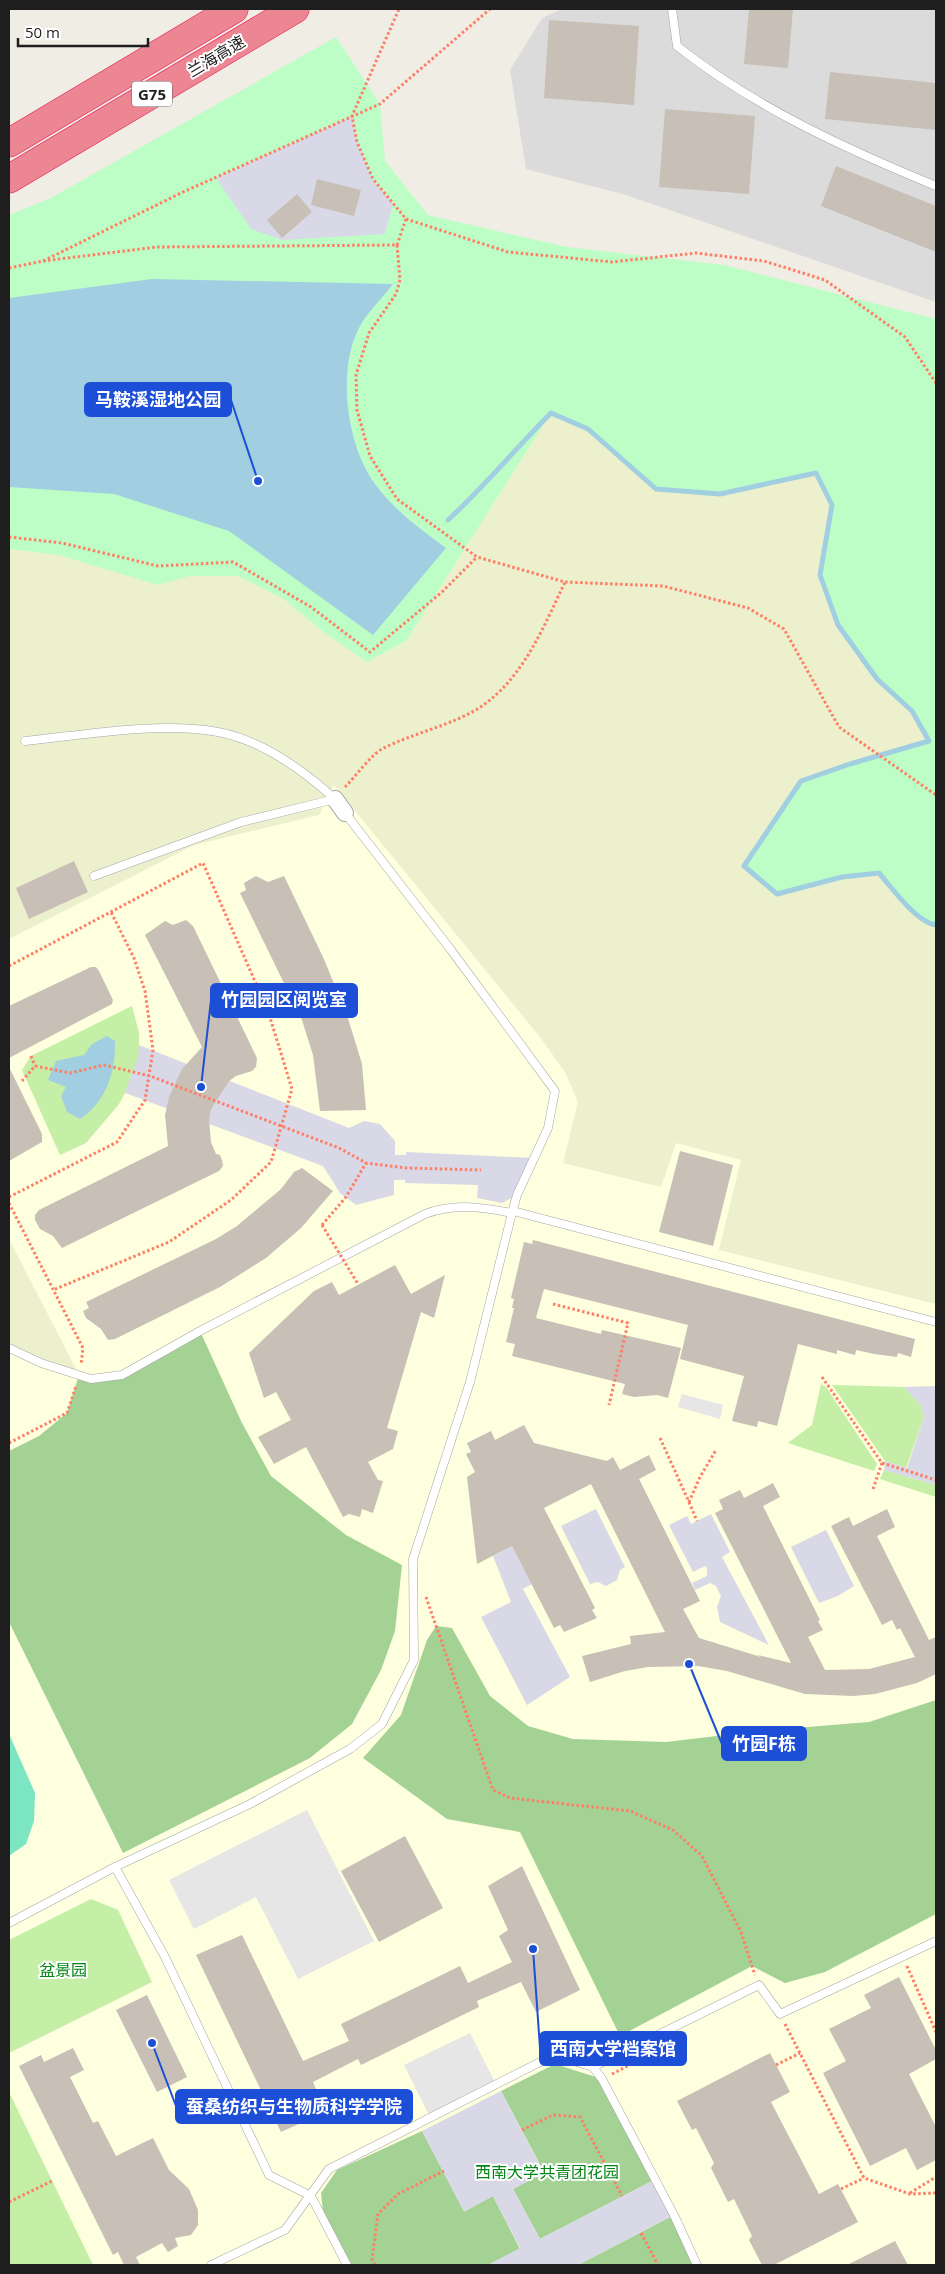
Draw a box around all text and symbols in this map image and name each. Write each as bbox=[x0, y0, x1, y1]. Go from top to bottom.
scale bar bbox=[18, 15, 148, 47]
text: 50 m bbox=[25, 22, 60, 42]
street label: 兰海高速 bbox=[183, 30, 249, 82]
road number: G75 bbox=[132, 82, 172, 106]
callout: 马鞍溪湿地公园 bbox=[85, 383, 231, 416]
text: 马鞍溪湿地公园 bbox=[95, 387, 221, 411]
callout: 竹园园区阅览室 bbox=[211, 984, 357, 1017]
text: 竹园园区阅览室 bbox=[221, 987, 347, 1011]
callout: 竹园F栋 bbox=[722, 1727, 806, 1760]
text: 竹园F栋 bbox=[732, 1731, 796, 1755]
park label: 盆景园 bbox=[39, 1959, 87, 1981]
callout: 西南大学档案馆 bbox=[540, 2032, 686, 2065]
text: 西南大学档案馆 bbox=[550, 2036, 676, 2060]
callout: 蚕桑纺织与生物质科学学院 bbox=[176, 2090, 412, 2123]
text: 蚕桑纺织与生物质科学学院 bbox=[186, 2094, 402, 2118]
park label: 西南大学共青团花园 bbox=[475, 2161, 619, 2183]

